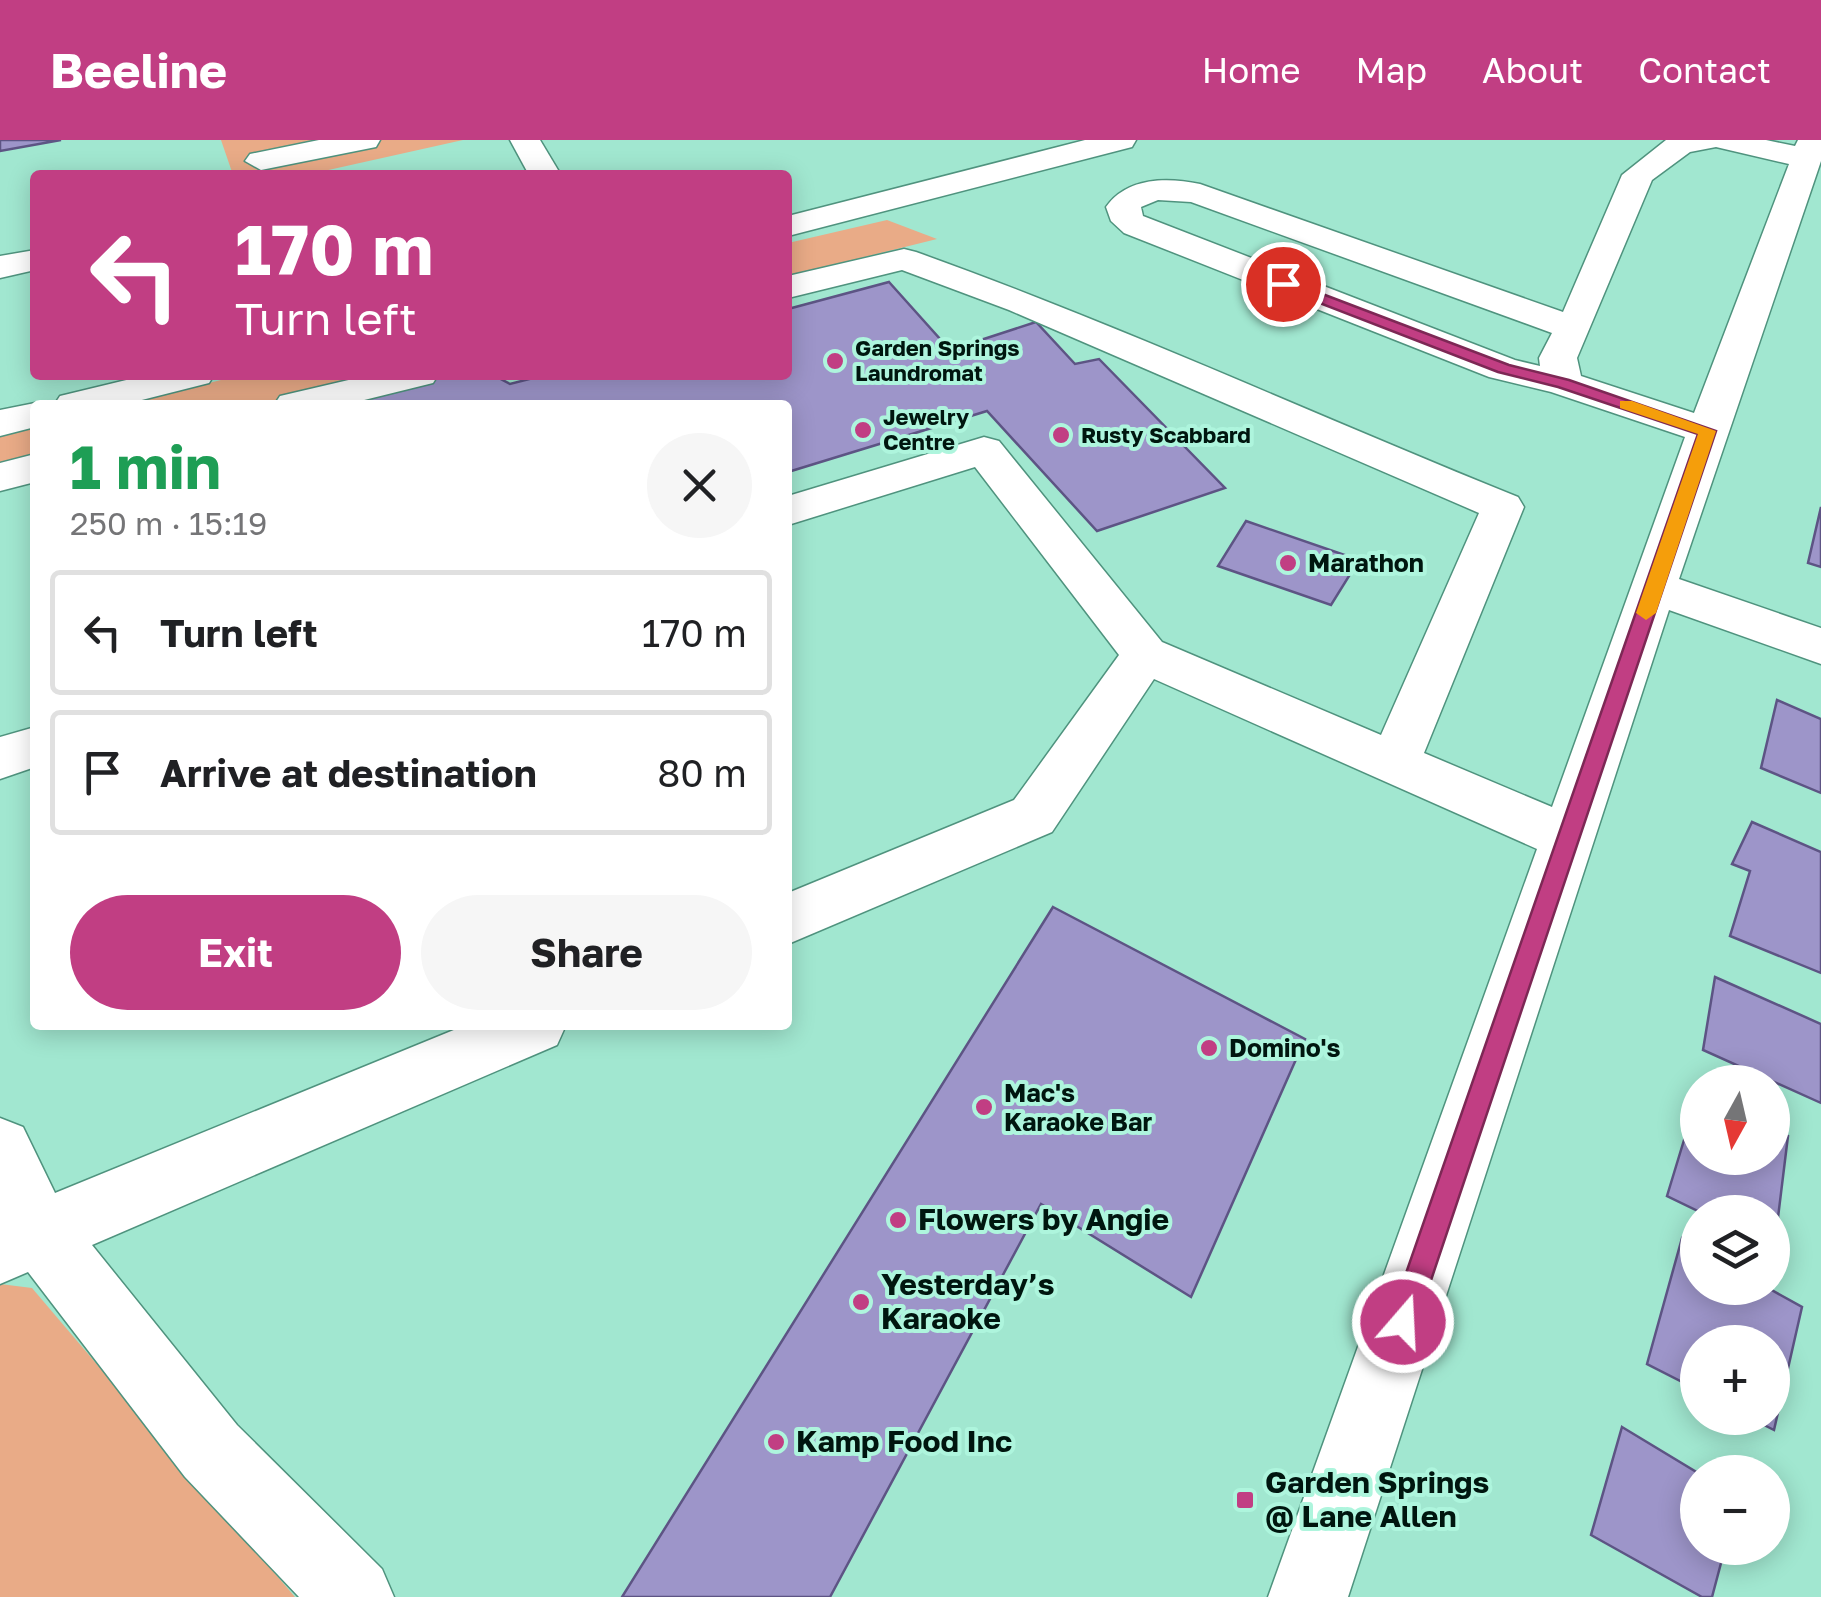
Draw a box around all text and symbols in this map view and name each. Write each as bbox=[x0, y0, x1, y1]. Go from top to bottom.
text: Beeline bbox=[50, 41, 227, 99]
text: Home bbox=[1202, 49, 1301, 91]
text: Map bbox=[1356, 49, 1427, 91]
text: About bbox=[1482, 49, 1583, 91]
text: Contact bbox=[1638, 49, 1771, 91]
text: 170 m bbox=[235, 206, 433, 290]
icon: left bbox=[70, 210, 200, 340]
pin bbox=[1241, 242, 1326, 327]
icon: arrive bbox=[1256, 257, 1311, 312]
text: Turn left bbox=[235, 291, 417, 345]
place label: Garden Springs Laundromat bbox=[855, 334, 1020, 386]
marker: Garden Springs Laundromat bbox=[824, 350, 846, 372]
place label: Jewelry Centre bbox=[883, 403, 969, 455]
marker: Jewelry Centre bbox=[852, 419, 874, 441]
place label: Rusty Scabbard bbox=[1081, 421, 1251, 448]
marker: Rusty Scabbard bbox=[1050, 424, 1072, 446]
text: 1 min bbox=[70, 430, 221, 502]
button: close bbox=[647, 433, 752, 538]
text: 250 m · 15:19 bbox=[70, 504, 267, 542]
place label: Marathon bbox=[1308, 547, 1424, 578]
marker: Marathon bbox=[1277, 552, 1299, 574]
icon: left bbox=[75, 605, 130, 660]
text: Turn left bbox=[160, 610, 318, 655]
text: 170 m bbox=[642, 610, 747, 655]
icon: arrive bbox=[75, 745, 130, 800]
text: Arrive at destination bbox=[160, 750, 537, 795]
text: 80 m bbox=[657, 750, 747, 795]
button: Exit bbox=[70, 895, 401, 1010]
button: Share bbox=[421, 895, 752, 1010]
place label: Domino's bbox=[1229, 1032, 1341, 1063]
marker: Domino's bbox=[1198, 1037, 1220, 1059]
north arrow bbox=[1680, 1065, 1790, 1175]
map controls bbox=[1680, 1065, 1790, 1565]
place label: Mac's Karaoke Bar bbox=[1004, 1077, 1152, 1137]
marker: Mac's Karaoke Bar bbox=[973, 1096, 995, 1118]
button: layers bbox=[1680, 1195, 1790, 1305]
place label: Flowers by Angie bbox=[918, 1201, 1169, 1237]
marker: Flowers by Angie bbox=[887, 1209, 909, 1231]
place label: Yesterday’s Karaoke bbox=[881, 1266, 1055, 1336]
position arrow bbox=[1351, 1270, 1455, 1374]
marker: Yesterday’s Karaoke bbox=[850, 1291, 872, 1313]
button: + bbox=[1680, 1325, 1790, 1435]
place label: Kamp Food Inc bbox=[796, 1423, 1012, 1459]
marker: Kamp Food Inc bbox=[765, 1431, 787, 1453]
button: − bbox=[1680, 1455, 1790, 1565]
place label: Garden Springs @ Lane Allen bbox=[1265, 1464, 1489, 1534]
marker: Garden Springs @ Lane Allen bbox=[1234, 1489, 1256, 1511]

